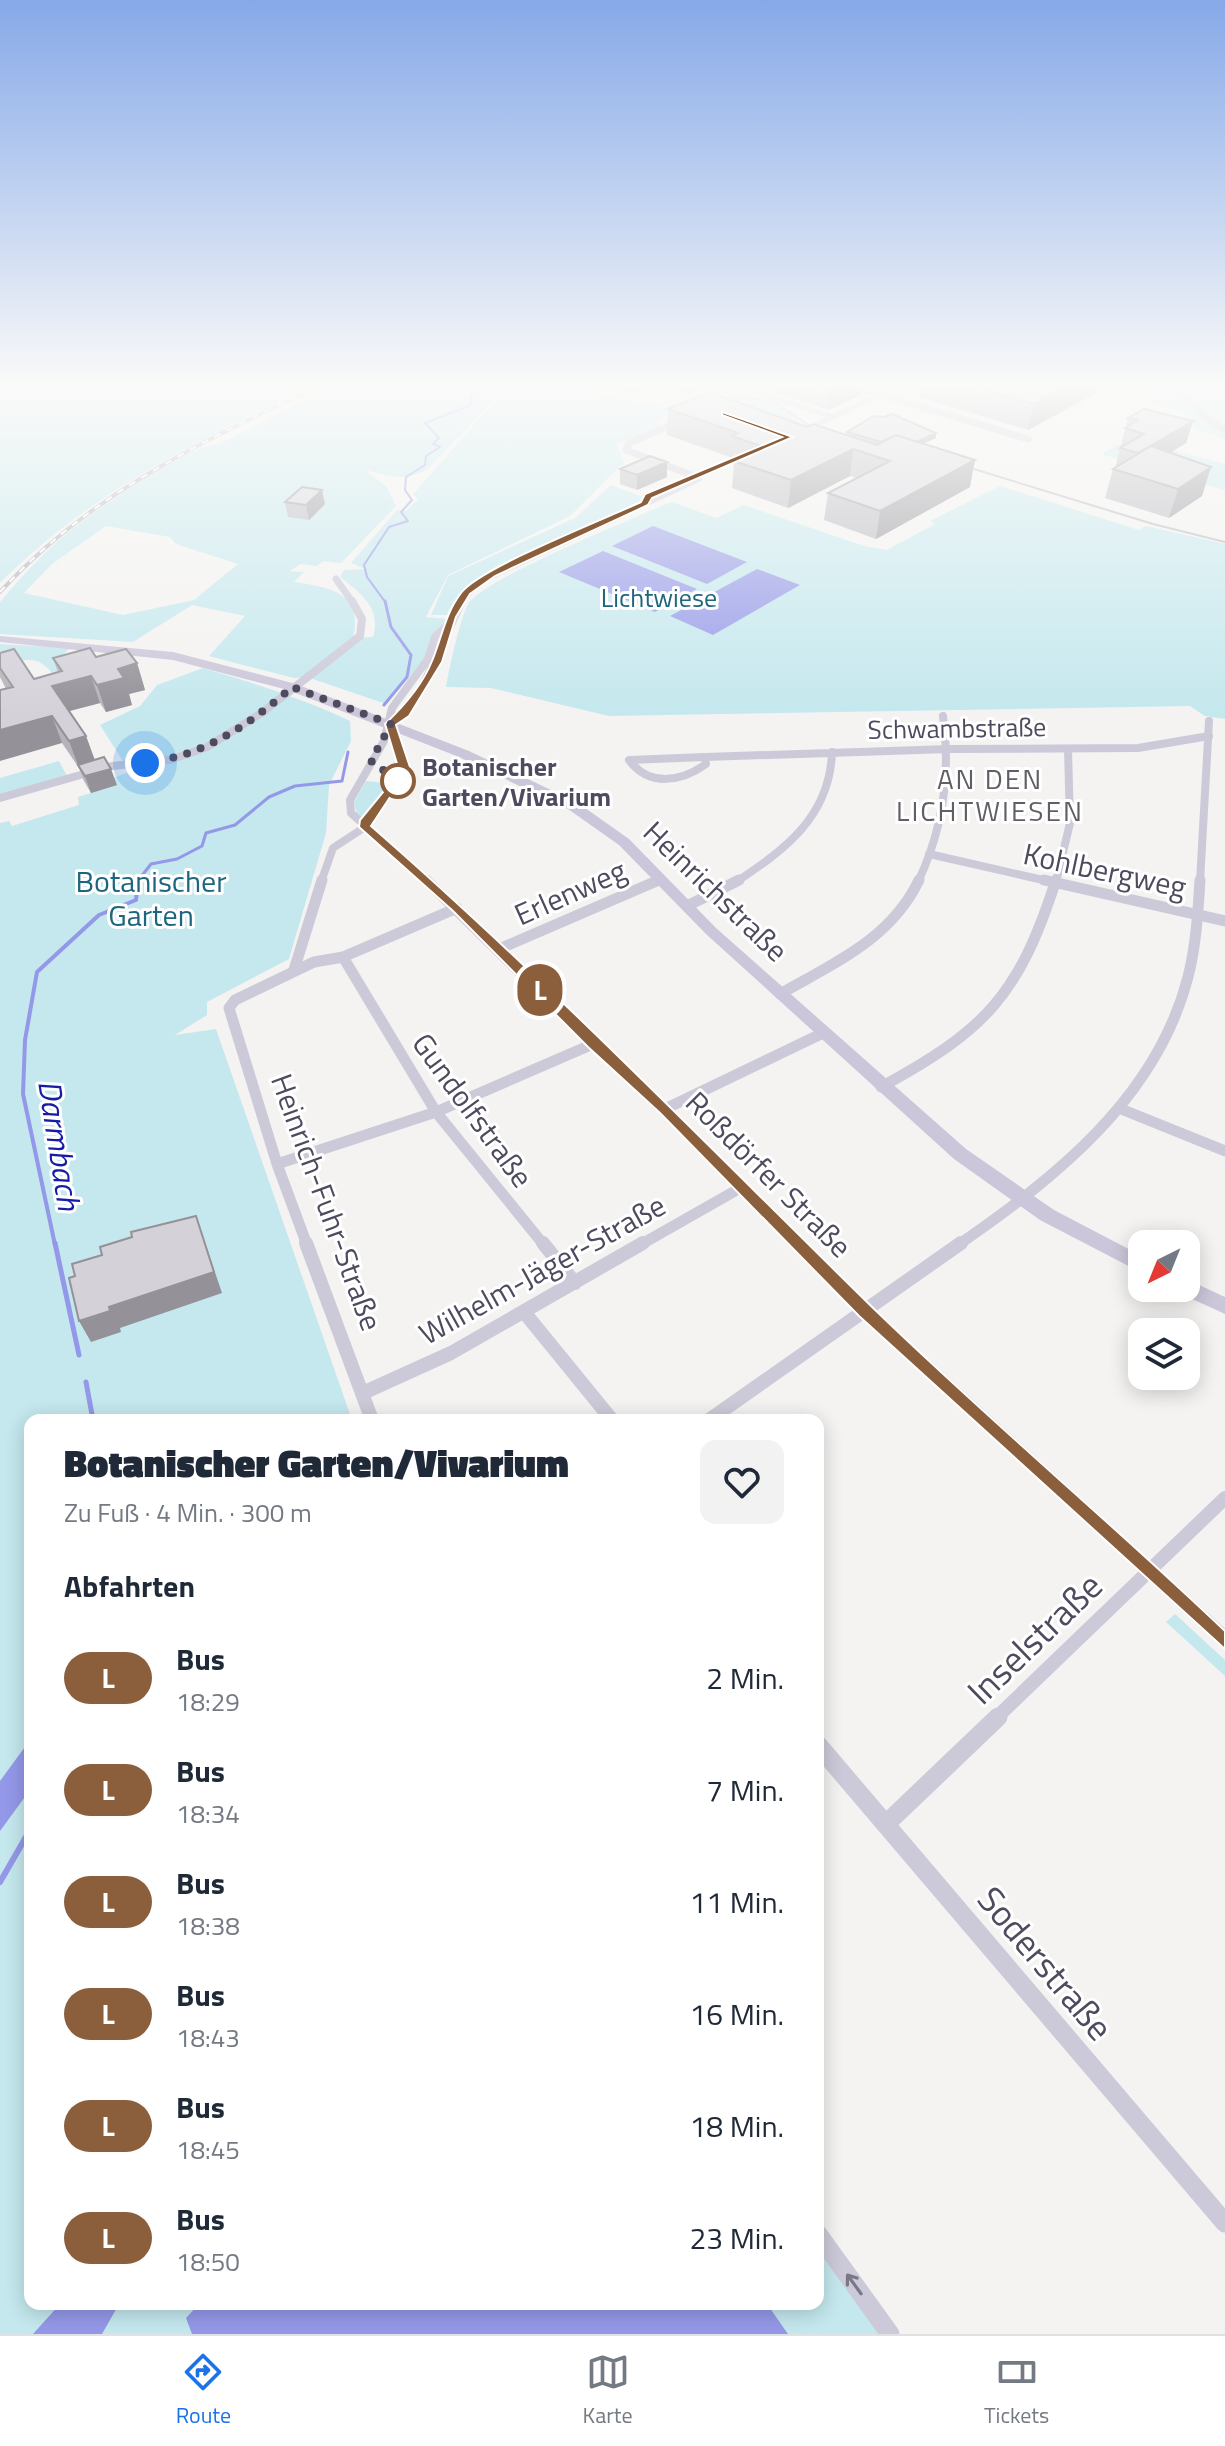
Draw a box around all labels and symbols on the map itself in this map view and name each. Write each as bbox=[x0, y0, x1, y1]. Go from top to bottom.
park label: Lichtwiese bbox=[601, 578, 717, 617]
street label: Schwambstraße bbox=[867, 707, 1047, 749]
your location bbox=[125, 743, 165, 783]
place label: Botanischer Garten/Vivarium bbox=[422, 747, 611, 816]
district label: AN DEN LICHTWIESEN bbox=[896, 757, 1084, 832]
marker: Botanischer Garten/Vivarium bbox=[381, 764, 415, 798]
street label: Heinrichstraße bbox=[633, 810, 799, 972]
street label: Kohlbergweg bbox=[1019, 830, 1191, 910]
street label: Erlenweg bbox=[507, 847, 633, 937]
park label: Botanischer Garten bbox=[75, 858, 227, 938]
line badge: L bbox=[514, 964, 566, 1016]
street label: Gundolfstraße bbox=[401, 1023, 545, 1197]
street label: Heinrich-Fuhr-Straße bbox=[259, 1067, 395, 1337]
water label: Darmbach bbox=[26, 1076, 94, 1215]
street label: Roßdörfer Straße bbox=[675, 1080, 863, 1268]
street label: Wilhelm-Jäger-Straße bbox=[410, 1182, 674, 1356]
north arrow bbox=[1128, 1230, 1200, 1302]
street label: Inselstraße bbox=[954, 1559, 1114, 1717]
street label: Soderstraße bbox=[965, 1874, 1127, 2052]
one-way arrow bbox=[846, 2274, 863, 2295]

